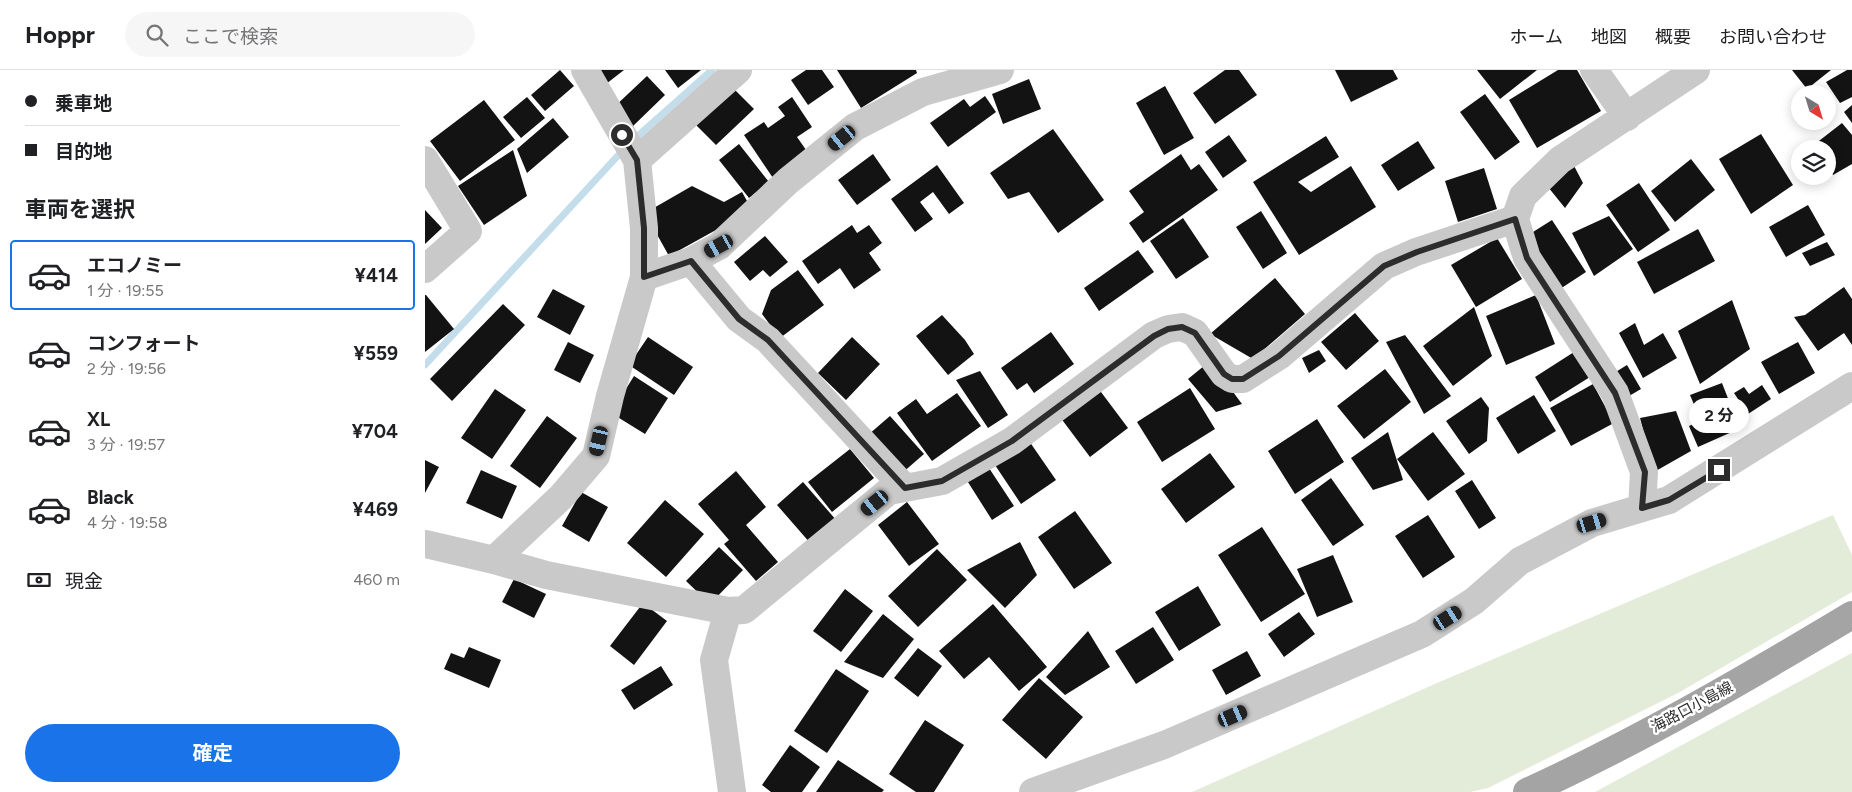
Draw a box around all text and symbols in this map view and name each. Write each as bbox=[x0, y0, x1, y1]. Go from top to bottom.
search box bbox=[125, 12, 475, 57]
text: Hoppr bbox=[25, 20, 95, 49]
icon: search bbox=[143, 21, 171, 49]
text: ここで検索 bbox=[183, 25, 278, 48]
text: ホーム bbox=[1510, 26, 1563, 48]
text: 地図 bbox=[1591, 26, 1627, 48]
text: 概要 bbox=[1655, 26, 1691, 48]
text: お問い合わせ bbox=[1719, 26, 1827, 48]
north arrow bbox=[1791, 85, 1836, 130]
map controls bbox=[1791, 85, 1836, 185]
text: 乗車地 bbox=[55, 92, 112, 115]
car bbox=[825, 123, 858, 153]
route start bbox=[611, 124, 633, 146]
text: 目的地 bbox=[55, 140, 112, 163]
button: layers bbox=[1791, 140, 1836, 185]
text: 車両を選択 bbox=[25, 196, 135, 223]
car bbox=[702, 232, 735, 260]
icon: car bbox=[27, 253, 72, 298]
text: エコノミー bbox=[87, 254, 182, 277]
text: ¥414 bbox=[355, 264, 398, 287]
text: 1 分 · 19:55 bbox=[87, 281, 164, 300]
icon: car bbox=[27, 331, 72, 376]
text: コンフォート bbox=[87, 332, 200, 355]
text: ¥559 bbox=[354, 342, 398, 365]
text: 2 分 · 19:56 bbox=[87, 359, 166, 378]
callout: 2 分 bbox=[1689, 398, 1749, 432]
text: 2 分 bbox=[1704, 406, 1734, 425]
text: XL bbox=[87, 408, 110, 431]
icon: car bbox=[27, 409, 72, 454]
text: ¥704 bbox=[352, 420, 398, 443]
car bbox=[588, 425, 609, 457]
text: 3 分 · 19:57 bbox=[87, 435, 165, 454]
route end bbox=[1708, 459, 1730, 481]
text: Black bbox=[87, 486, 134, 509]
icon: car bbox=[27, 487, 72, 532]
car bbox=[858, 488, 891, 518]
text: ¥469 bbox=[353, 498, 398, 521]
car bbox=[1575, 511, 1608, 535]
text: 4 分 · 19:58 bbox=[87, 513, 168, 532]
icon: cash bbox=[25, 566, 53, 594]
text: 現金 bbox=[65, 570, 103, 593]
text: 460 m bbox=[353, 570, 400, 589]
car bbox=[1431, 604, 1464, 632]
street label: 海路口小島線 bbox=[1648, 678, 1736, 736]
car bbox=[1216, 703, 1249, 729]
button: 確定 bbox=[25, 724, 400, 782]

